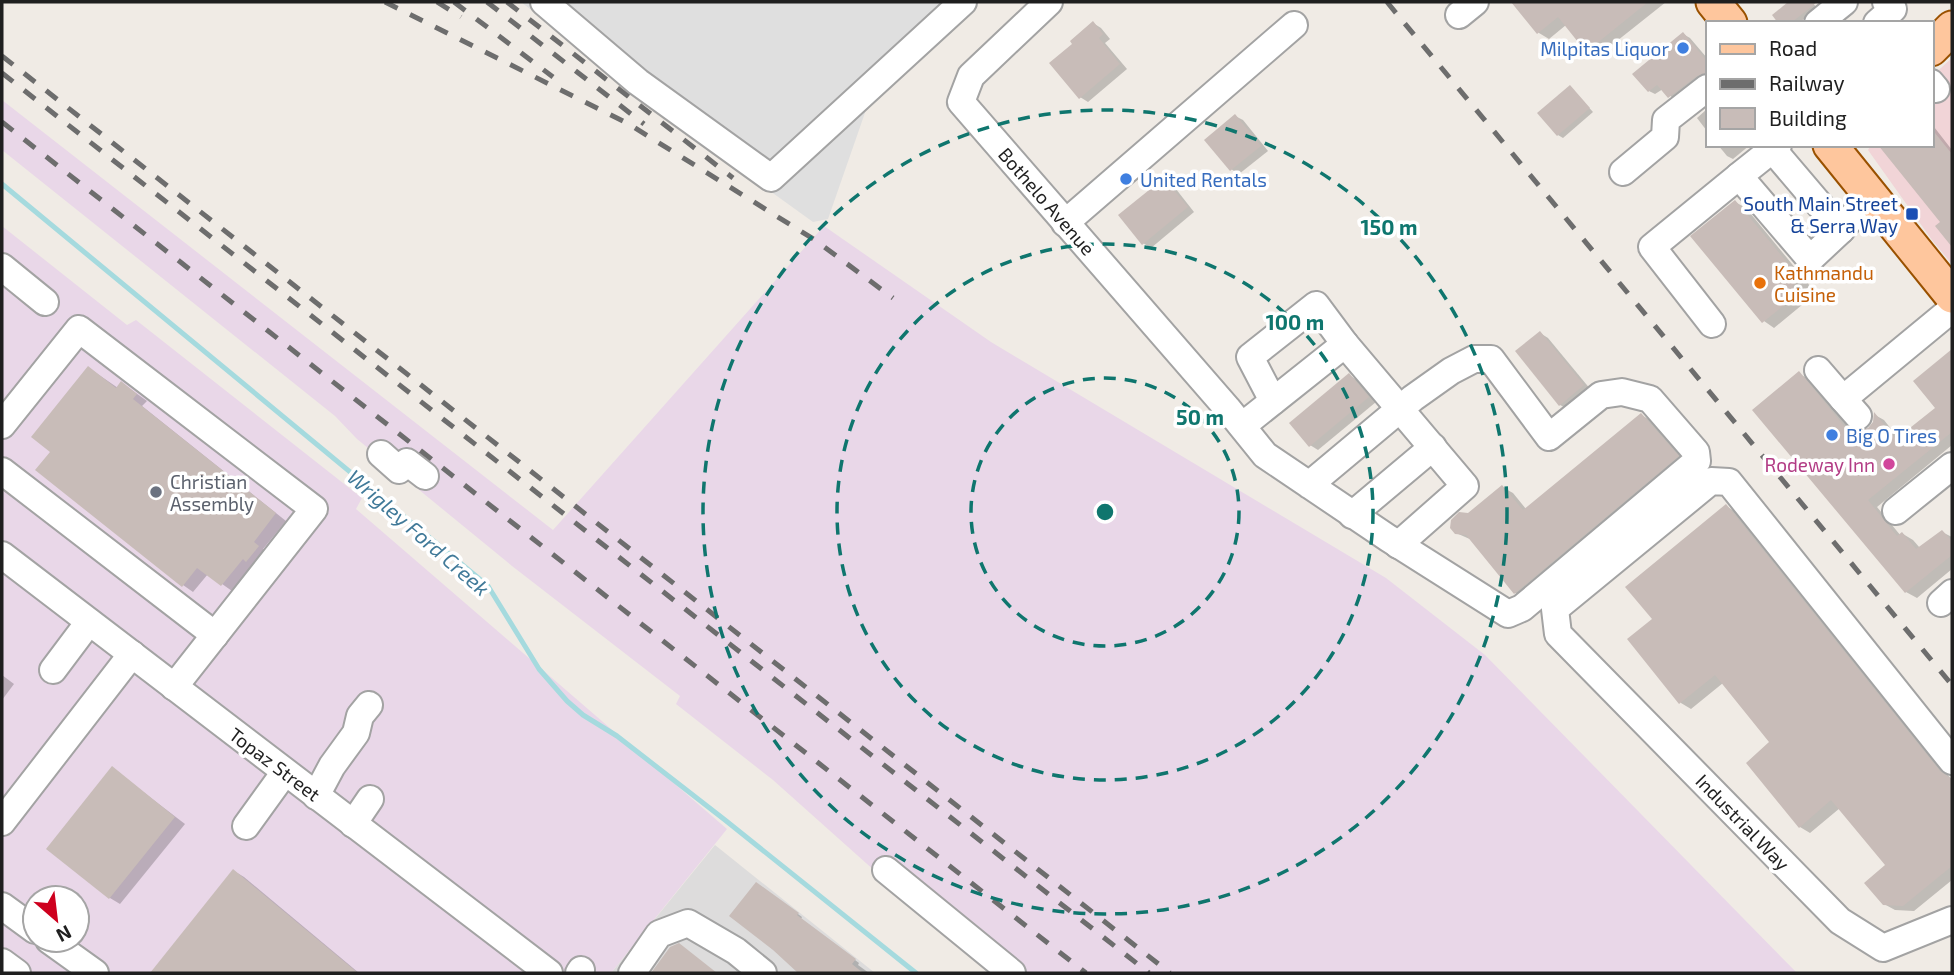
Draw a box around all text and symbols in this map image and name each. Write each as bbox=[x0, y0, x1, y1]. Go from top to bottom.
legend bbox=[1706, 21, 1933, 147]
text: Road bbox=[1769, 35, 1817, 60]
place label: Milpitas Liquor bbox=[1540, 37, 1669, 60]
marker: Milpitas Liquor bbox=[1675, 40, 1691, 56]
text: Railway bbox=[1769, 70, 1845, 95]
text: Building bbox=[1769, 105, 1847, 130]
street label: Bothelo Avenue bbox=[994, 143, 1100, 259]
place label: United Rentals bbox=[1140, 168, 1267, 191]
marker: United Rentals bbox=[1118, 171, 1134, 187]
place label: South Main Street & Serra Way bbox=[1743, 192, 1898, 237]
marker: South Main Street & Serra Way bbox=[1904, 206, 1920, 222]
text: 150 m bbox=[1361, 214, 1417, 239]
place label: Kathmandu Cuisine bbox=[1774, 261, 1874, 306]
marker: Kathmandu Cuisine bbox=[1752, 275, 1768, 291]
text: 100 m bbox=[1266, 309, 1324, 334]
text: 50 m bbox=[1176, 404, 1224, 429]
place label: Big O Tires bbox=[1846, 424, 1937, 447]
marker: Big O Tires bbox=[1824, 427, 1840, 443]
place label: Rodeway Inn bbox=[1765, 453, 1875, 476]
marker: Rodeway Inn bbox=[1881, 456, 1897, 472]
water label: Wrigley Ford Creek bbox=[342, 464, 495, 601]
place label: Christian Assembly bbox=[170, 470, 254, 515]
marker: Christian Assembly bbox=[148, 484, 164, 500]
centre of rings bbox=[1093, 500, 1117, 524]
street label: Topaz Street bbox=[225, 722, 325, 806]
street label: Industrial Way bbox=[1691, 769, 1795, 875]
north arrow bbox=[21, 884, 91, 954]
text: N bbox=[53, 921, 76, 948]

